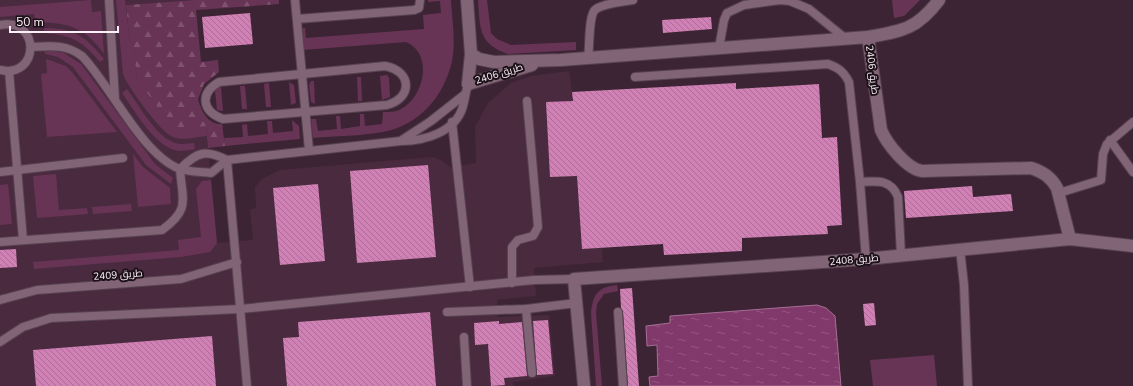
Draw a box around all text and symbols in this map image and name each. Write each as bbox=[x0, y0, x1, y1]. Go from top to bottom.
scale bar bbox=[10, 8, 118, 34]
text: 50 m bbox=[16, 14, 44, 30]
street label: طريق 2406 bbox=[862, 45, 882, 95]
street label: طريق 2406 bbox=[473, 60, 525, 88]
street label: طريق 2408 bbox=[829, 251, 879, 269]
street label: طريق 2409 bbox=[93, 266, 143, 284]

